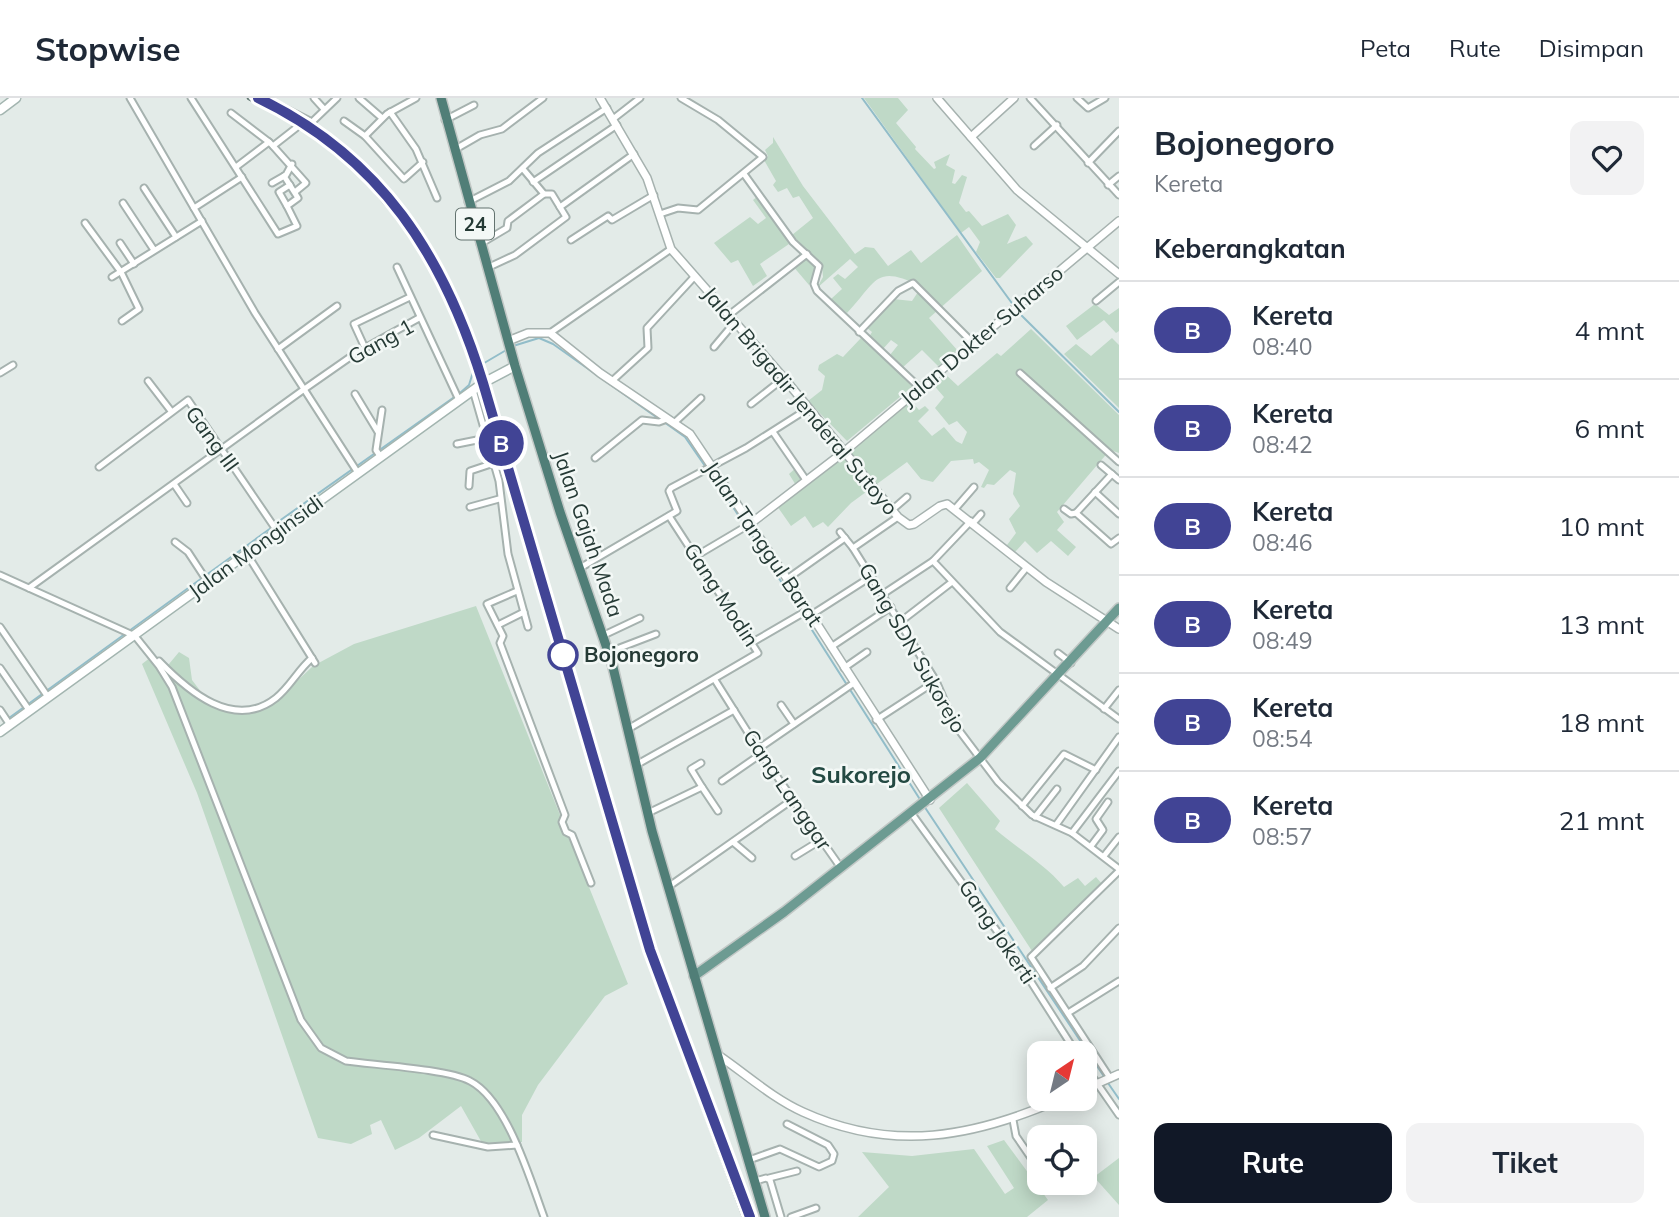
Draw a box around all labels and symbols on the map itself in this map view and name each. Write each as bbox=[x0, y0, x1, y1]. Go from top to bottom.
road number: 24 bbox=[456, 208, 494, 240]
street label: Jalan Dokter Suharso bbox=[895, 259, 1068, 411]
street label: Jalan Brigadir Jenderal Sutoyo bbox=[698, 281, 904, 520]
street label: Gang 1 bbox=[343, 313, 418, 370]
street label: Gang III bbox=[180, 401, 245, 476]
line badge: B bbox=[478, 420, 524, 466]
street label: Jalan Gajah Mada bbox=[548, 447, 630, 620]
street label: Jalan Tanggul Barat bbox=[699, 456, 829, 631]
street label: Jalan Monginsidi bbox=[183, 489, 328, 604]
street label: Gang Modin bbox=[679, 538, 765, 651]
street label: Gang SDN Sukorejo bbox=[854, 558, 972, 737]
marker: Bojonegoro bbox=[548, 640, 578, 670]
place label: Bojonegoro bbox=[584, 641, 699, 667]
street label: Gang Langgar bbox=[738, 724, 838, 855]
district label: Sukorejo bbox=[811, 759, 911, 789]
street label: Gang Jokerti bbox=[954, 875, 1042, 988]
north arrow bbox=[1027, 1041, 1097, 1111]

